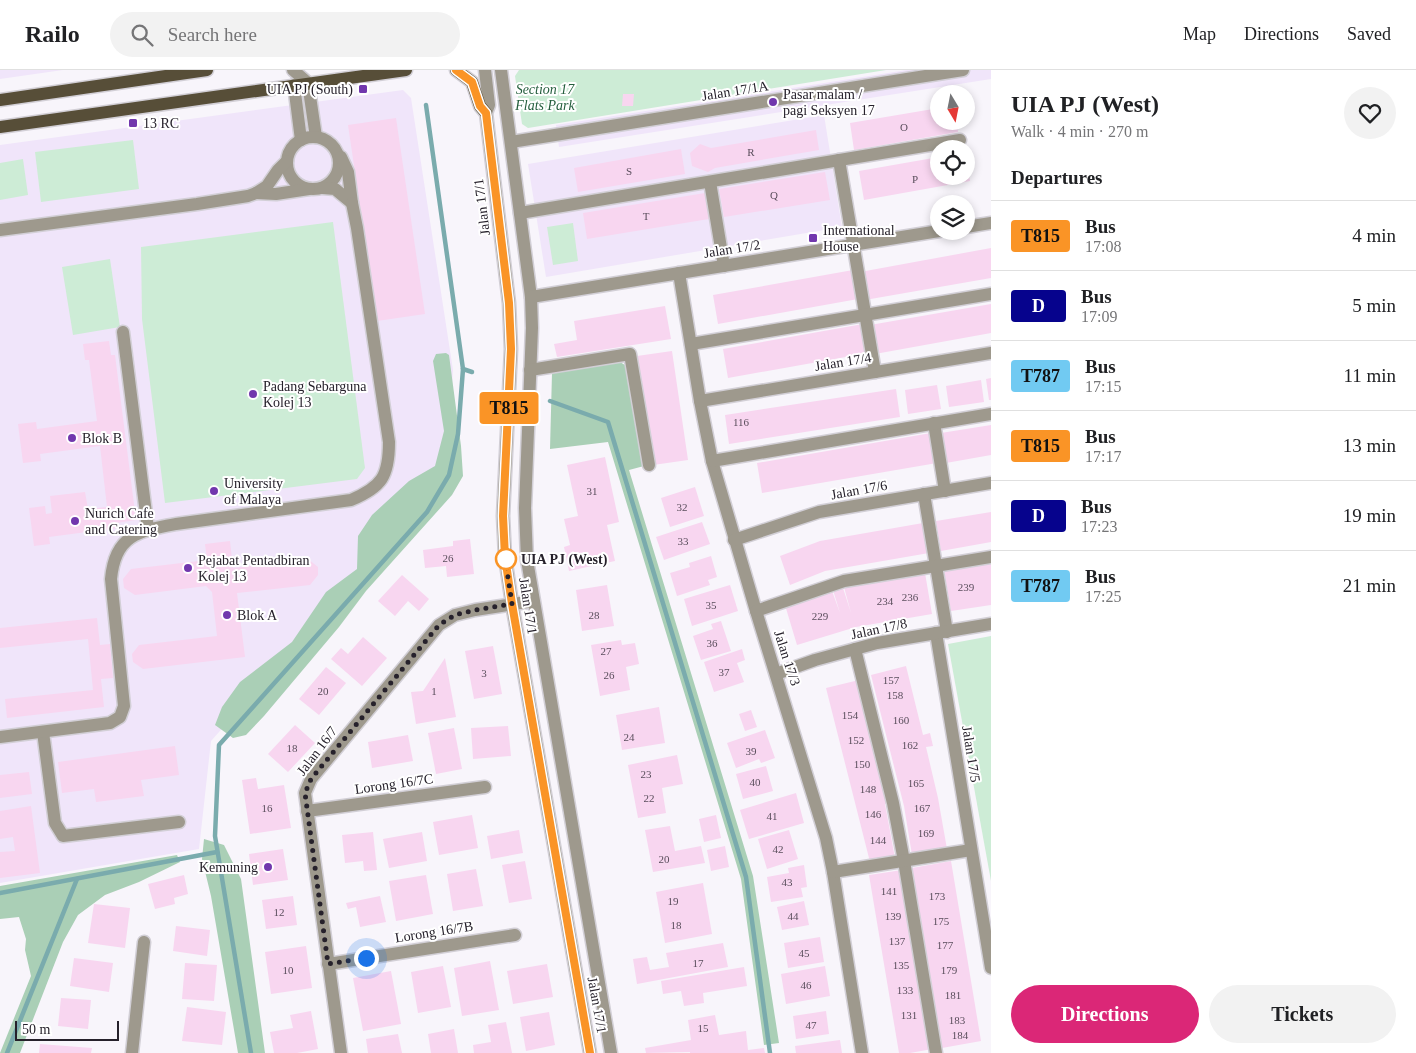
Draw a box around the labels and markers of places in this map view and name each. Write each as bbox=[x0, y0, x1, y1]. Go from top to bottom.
place label: UIA PJ (South) bbox=[267, 82, 353, 98]
marker: UIA PJ (South) bbox=[357, 83, 369, 95]
place label: Pasar malam / pagi Seksyen 17 bbox=[783, 87, 875, 118]
marker: Pasar malam / pagi Seksyen 17 bbox=[767, 96, 779, 108]
place label: 13 RC bbox=[143, 116, 179, 131]
marker: 13 RC bbox=[127, 117, 139, 129]
place label: International House bbox=[823, 223, 895, 254]
marker: International House bbox=[807, 232, 819, 244]
place label: Padang Sebarguna Kolej 13 bbox=[263, 379, 367, 410]
marker: Padang Sebarguna Kolej 13 bbox=[247, 388, 259, 400]
place label: Blok B bbox=[82, 431, 122, 446]
marker: Blok B bbox=[66, 432, 78, 444]
place label: University of Malaya bbox=[224, 476, 283, 507]
marker: University of Malaya bbox=[208, 485, 220, 497]
place label: Nurich Cafe and Catering bbox=[85, 506, 157, 537]
marker: Nurich Cafe and Catering bbox=[69, 515, 81, 527]
marker: UIA PJ (West) bbox=[495, 548, 517, 570]
place label: UIA PJ (West) bbox=[521, 552, 608, 568]
place label: Pejabat Pentadbiran Kolej 13 bbox=[198, 553, 310, 584]
marker: Pejabat Pentadbiran Kolej 13 bbox=[182, 562, 194, 574]
place label: Blok A bbox=[237, 608, 278, 623]
marker: Blok A bbox=[221, 609, 233, 621]
place label: Kemuning bbox=[199, 860, 258, 875]
marker: Kemuning bbox=[262, 861, 274, 873]

